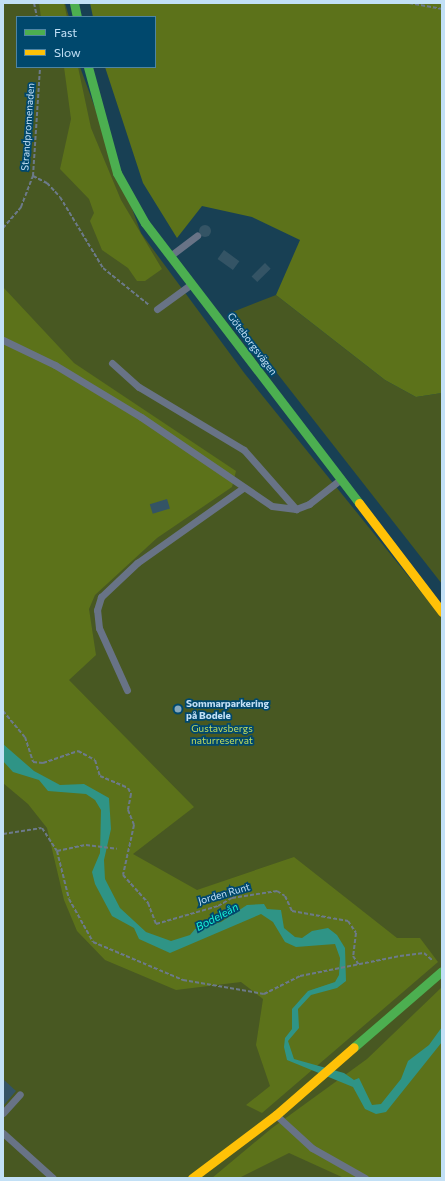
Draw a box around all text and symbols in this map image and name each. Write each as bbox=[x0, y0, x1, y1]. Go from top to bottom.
legend bbox=[16, 16, 156, 68]
text: Fast bbox=[54, 25, 77, 39]
text: Slow bbox=[54, 45, 81, 59]
street label: Strandpromenaden bbox=[19, 83, 37, 171]
street label: Göteborgsvägen bbox=[225, 311, 279, 377]
place label: Sommarparkering på Bodele bbox=[186, 697, 269, 720]
marker: Sommarparkering på Bodele bbox=[173, 704, 183, 714]
park label: Gustavsbergs naturreservat bbox=[191, 722, 253, 746]
street label: Jorden Runt bbox=[197, 881, 251, 907]
water label: Bodeleån bbox=[193, 900, 241, 934]

